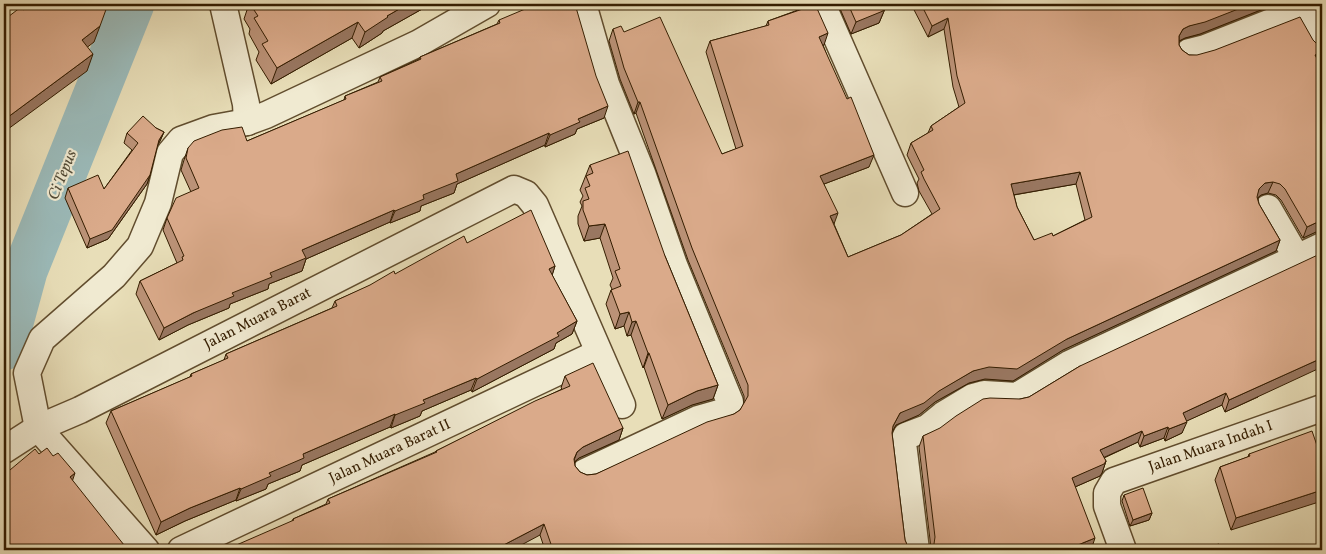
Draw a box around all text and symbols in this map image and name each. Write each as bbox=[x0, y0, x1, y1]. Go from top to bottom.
water label: Ci Tepus bbox=[43, 147, 83, 203]
street label: Jalan Muara Barat bbox=[201, 283, 315, 355]
street label: Jalan Muara Barat II bbox=[326, 415, 454, 489]
street label: Jalan Muara Indah I bbox=[1146, 416, 1276, 478]

